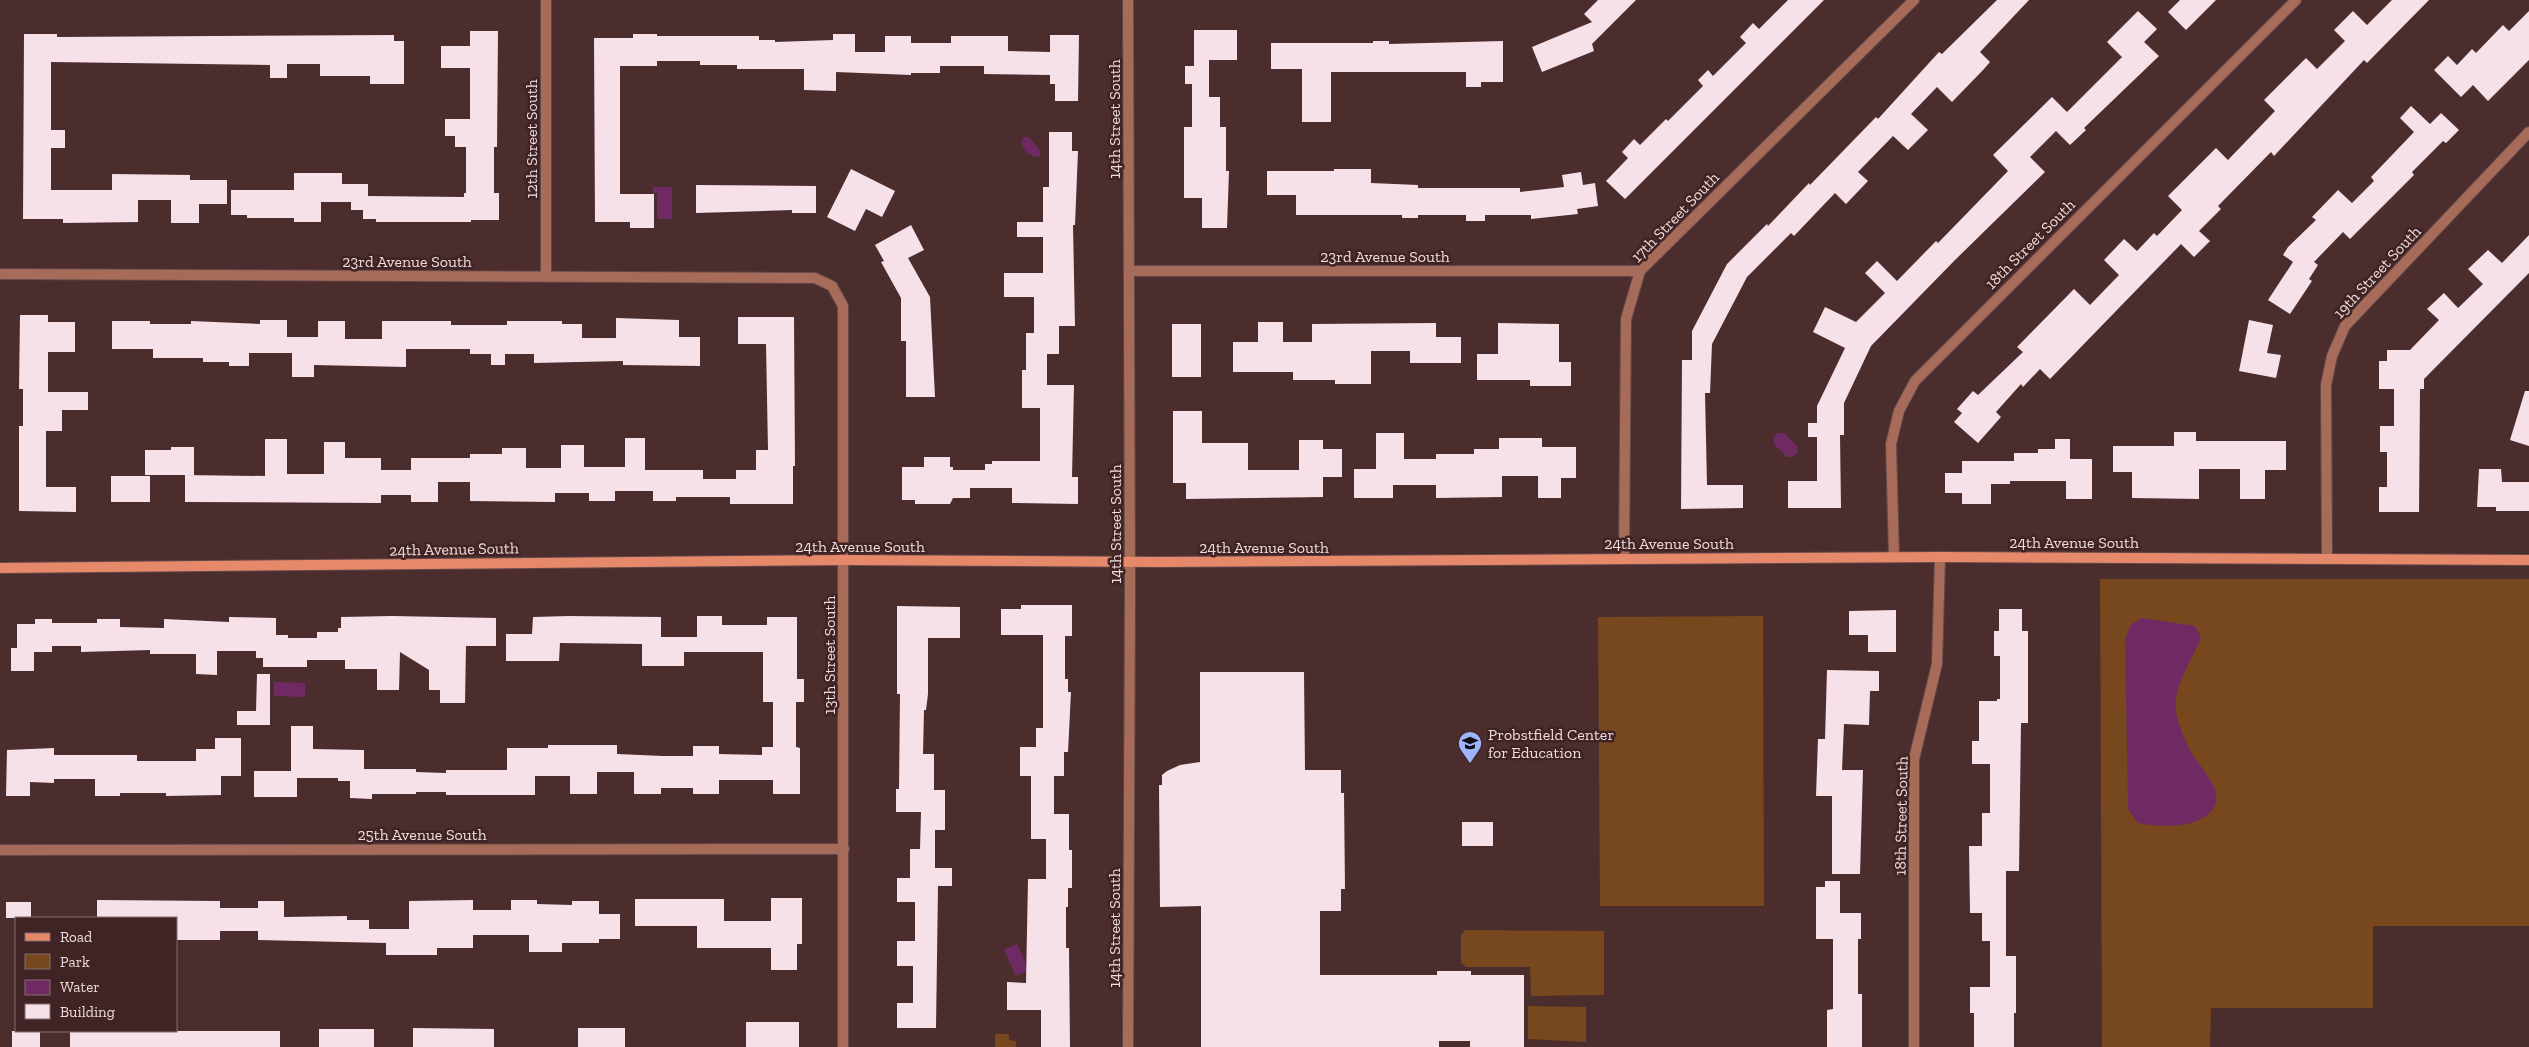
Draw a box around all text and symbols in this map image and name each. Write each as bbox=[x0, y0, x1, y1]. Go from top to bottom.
street label: 14th Street South bbox=[1105, 59, 1124, 179]
street label: 12th Street South bbox=[522, 79, 541, 199]
street label: 17th Street South bbox=[1627, 168, 1723, 266]
street label: 18th Street South bbox=[1981, 195, 2079, 293]
street label: 19th Street South bbox=[2329, 222, 2425, 322]
street label: 23rd Avenue South bbox=[1320, 247, 1450, 266]
street label: 23rd Avenue South bbox=[342, 252, 472, 271]
street label: 14th Street South bbox=[1106, 464, 1125, 584]
street label: 24th Avenue South bbox=[2009, 533, 2139, 552]
street label: 24th Avenue South bbox=[1604, 534, 1734, 553]
street label: 24th Avenue South bbox=[795, 537, 925, 556]
street label: 24th Avenue South bbox=[389, 538, 519, 560]
street label: 24th Avenue South bbox=[1199, 538, 1329, 557]
street label: 13th Street South bbox=[820, 596, 839, 714]
place label: Probstfield Center for Education bbox=[1488, 725, 1614, 762]
school or university icon: Probstfield Center for Education bbox=[1457, 730, 1483, 764]
street label: 18th Street South bbox=[1890, 756, 1912, 876]
street label: 25th Avenue South bbox=[357, 825, 487, 844]
street label: 14th Street South bbox=[1105, 868, 1124, 988]
legend bbox=[15, 917, 178, 1032]
text: Road bbox=[60, 928, 93, 946]
text: Park bbox=[60, 953, 90, 971]
text: Water bbox=[60, 978, 100, 996]
text: Building bbox=[60, 1003, 115, 1021]

